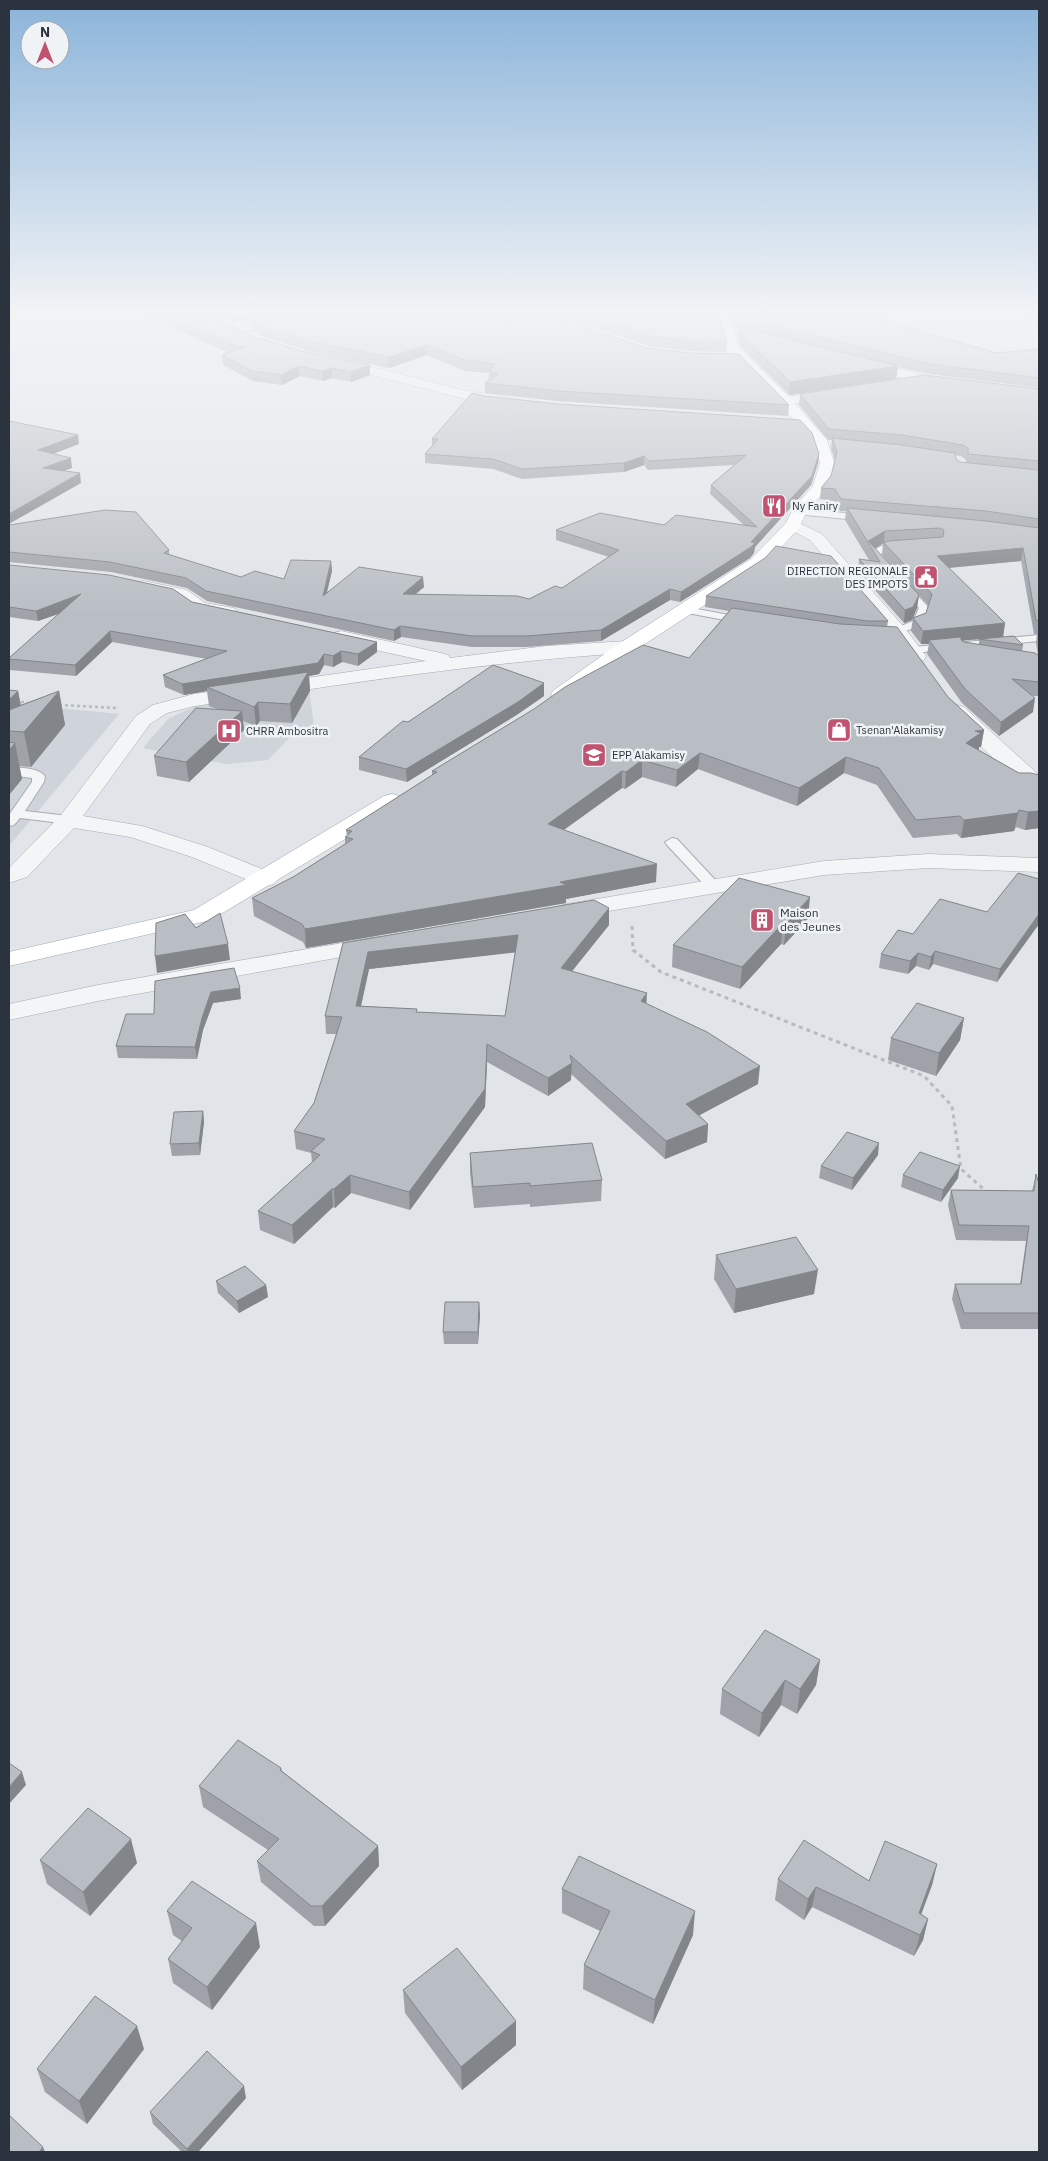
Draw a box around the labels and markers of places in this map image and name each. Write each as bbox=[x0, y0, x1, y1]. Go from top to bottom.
restaurant icon: Ny Faniry bbox=[761, 493, 787, 519]
place label: Ny Faniry bbox=[792, 499, 839, 513]
place label: DIRECTION REGIONALE DES IMPOTS bbox=[787, 564, 908, 591]
public building icon: DIRECTION REGIONALE DES IMPOTS bbox=[913, 564, 939, 590]
shop icon: Tsenan'Alakamisy bbox=[826, 717, 852, 743]
hospital icon: CHRR Ambositra bbox=[216, 718, 242, 744]
place label: Tsenan'Alakamisy bbox=[856, 723, 944, 737]
place label: CHRR Ambositra bbox=[246, 724, 328, 738]
school or university icon: EPP Alakamisy bbox=[581, 742, 607, 768]
place label: EPP Alakamisy bbox=[612, 748, 685, 762]
place label: Maison des Jeunes bbox=[780, 905, 841, 934]
building icon: Maison des Jeunes bbox=[749, 907, 775, 933]

